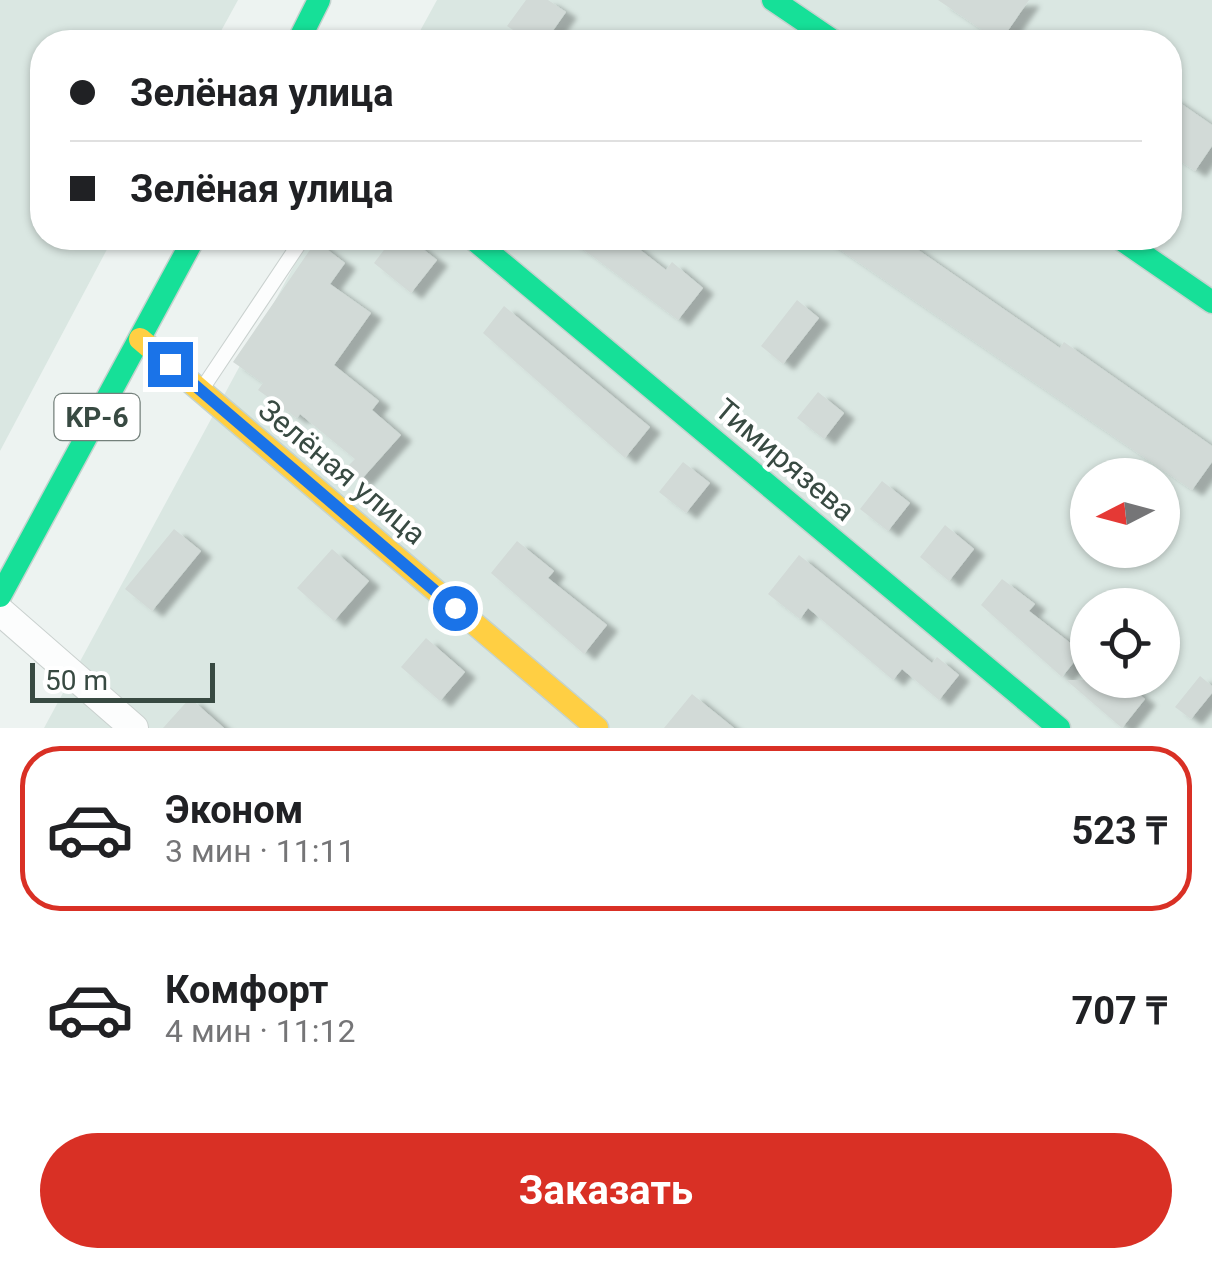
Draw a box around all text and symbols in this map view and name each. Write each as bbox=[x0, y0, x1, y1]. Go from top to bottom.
text: Зелёная улица bbox=[130, 71, 394, 115]
text: Зелёная улица bbox=[130, 167, 394, 211]
route end bbox=[148, 342, 193, 387]
street label: Тимирязева bbox=[709, 391, 862, 528]
street label: Зелёная улица bbox=[252, 392, 433, 552]
road number: KP-6 bbox=[54, 394, 140, 440]
north arrow bbox=[1070, 458, 1180, 568]
map controls bbox=[1070, 458, 1180, 698]
route start bbox=[433, 586, 478, 631]
button: locate bbox=[1070, 588, 1180, 698]
scale bar bbox=[30, 658, 215, 702]
text: 50 m bbox=[45, 664, 108, 697]
icon: car bbox=[45, 784, 135, 874]
text: Эконом bbox=[165, 788, 303, 832]
text: 523 ₸ bbox=[1071, 809, 1167, 853]
text: 3 мин · 11:11 bbox=[165, 832, 356, 870]
icon: car bbox=[45, 964, 135, 1054]
text: Комфорт bbox=[165, 968, 328, 1012]
text: 707 ₸ bbox=[1071, 989, 1167, 1033]
text: 4 мин · 11:12 bbox=[165, 1012, 356, 1050]
button: Заказать bbox=[40, 1133, 1172, 1248]

